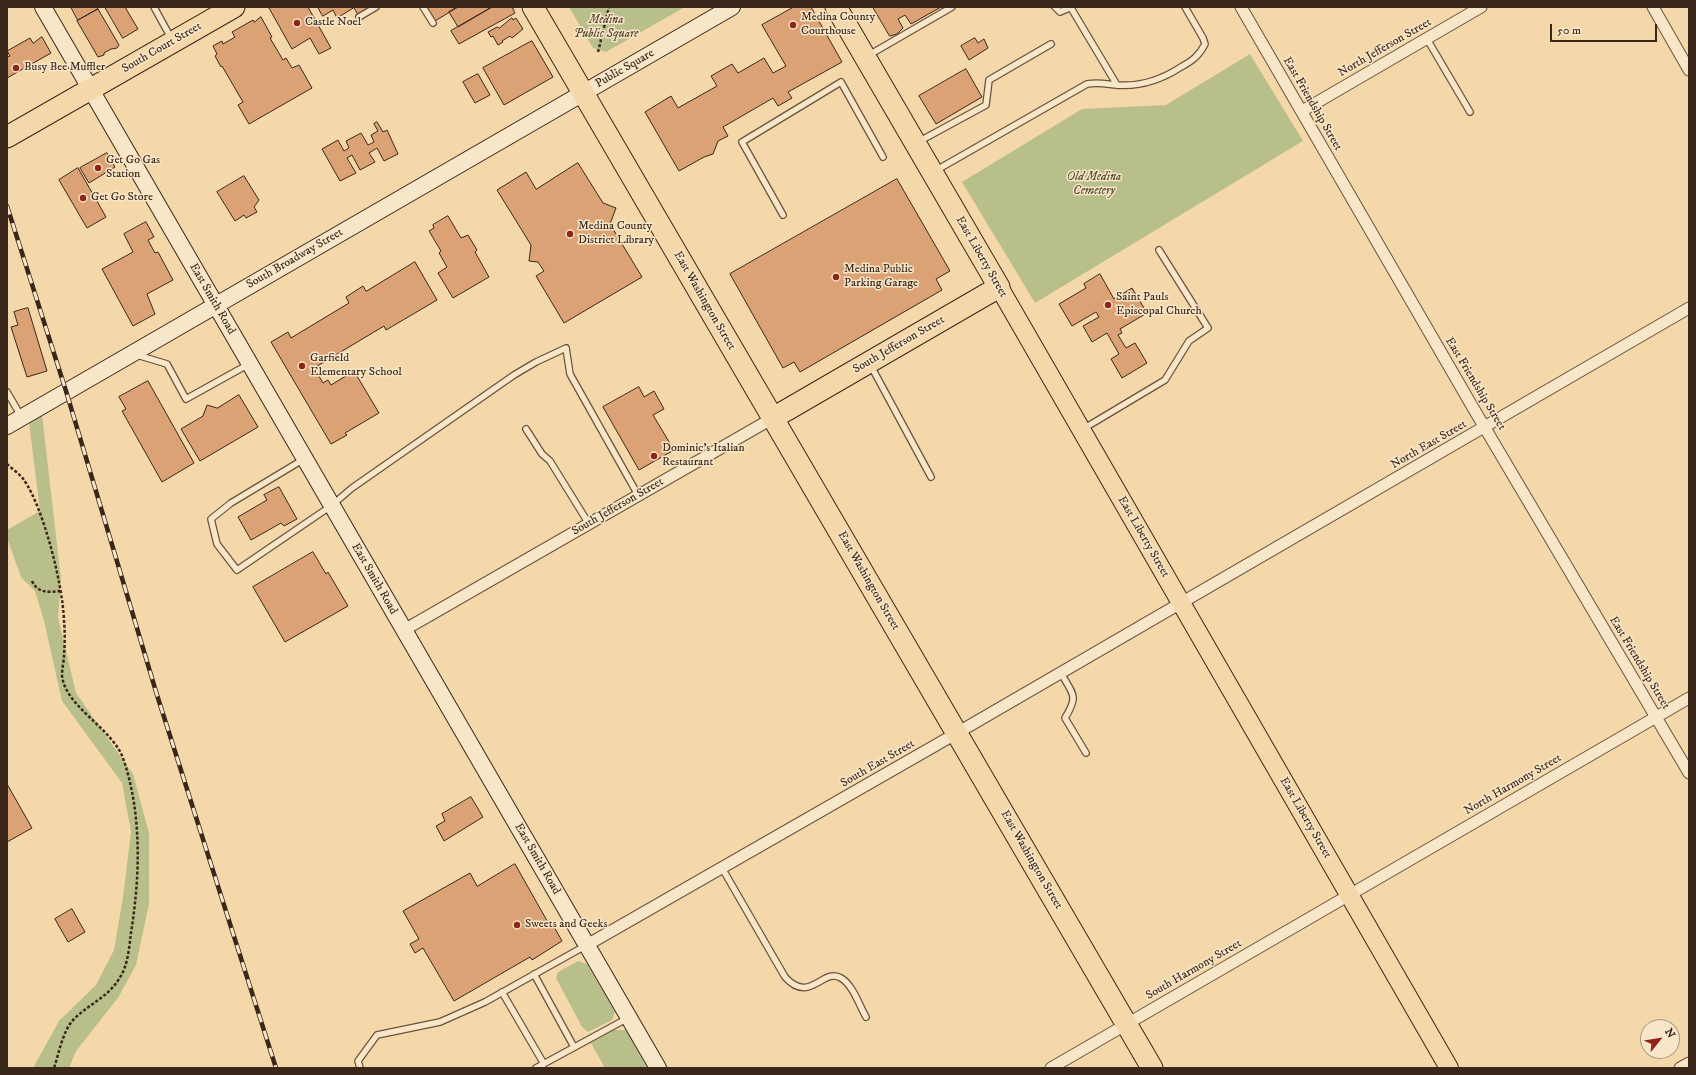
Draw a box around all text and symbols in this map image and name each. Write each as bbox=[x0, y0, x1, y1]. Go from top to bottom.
place label: Medina County Courthouse bbox=[801, 11, 875, 39]
park label: Medina Public Square bbox=[574, 14, 638, 42]
street label: North Jefferson Street bbox=[1336, 15, 1434, 81]
place label: Castle Noel bbox=[305, 16, 361, 30]
scale bar bbox=[1552, 16, 1659, 42]
marker: Castle Noel bbox=[292, 18, 302, 28]
street label: South Court Street bbox=[120, 19, 204, 77]
marker: Medina County Courthouse bbox=[788, 20, 798, 30]
text: 50 m bbox=[1557, 23, 1581, 38]
street label: Public Square bbox=[593, 46, 657, 92]
street label: East Friendship Street bbox=[1279, 55, 1345, 153]
place label: Busy Bee Muffler bbox=[24, 61, 105, 75]
marker: Busy Bee Muffler bbox=[11, 63, 21, 73]
place label: Get Go Gas Station bbox=[106, 154, 160, 182]
marker: Get Go Gas Station bbox=[93, 163, 103, 173]
park label: Old Medina Cemetery bbox=[1067, 171, 1121, 199]
place label: Get Go Store bbox=[91, 191, 153, 205]
marker: Get Go Store bbox=[78, 193, 88, 203]
street label: East Liberty Street bbox=[952, 214, 1010, 300]
place label: Medina County District Library bbox=[578, 220, 654, 248]
street label: South Broadway Street bbox=[244, 226, 346, 292]
marker: Medina County District Library bbox=[565, 229, 575, 239]
street label: East Washington Street bbox=[670, 249, 738, 353]
street label: East Smith Road bbox=[186, 261, 238, 337]
place label: Medina Public Parking Garage bbox=[844, 263, 918, 291]
marker: Medina Public Parking Garage bbox=[831, 272, 841, 282]
place label: Saint Pauls Episcopal Church bbox=[1116, 291, 1202, 319]
marker: Saint Pauls Episcopal Church bbox=[1103, 300, 1113, 310]
street label: South Jefferson Street bbox=[851, 313, 947, 377]
street label: East Friendship Street bbox=[1442, 335, 1508, 433]
place label: Garfield Elementary School bbox=[310, 352, 402, 380]
marker: Garfield Elementary School bbox=[297, 361, 307, 371]
street label: North East Street bbox=[1389, 418, 1469, 472]
place label: Dominic’s Italian Restaurant bbox=[662, 442, 745, 470]
marker: Dominic’s Italian Restaurant bbox=[649, 451, 659, 461]
street label: South Jefferson Street bbox=[570, 475, 666, 539]
street label: East Liberty Street bbox=[1114, 494, 1172, 580]
street label: East Washington Street bbox=[834, 529, 902, 633]
street label: East Smith Road bbox=[348, 541, 400, 617]
street label: East Friendship Street bbox=[1606, 614, 1672, 712]
street label: South East Street bbox=[838, 737, 918, 791]
street label: North Harmony Street bbox=[1462, 751, 1564, 819]
street label: East Liberty Street bbox=[1276, 775, 1334, 861]
street label: East Washington Street bbox=[997, 808, 1065, 912]
street label: East Smith Road bbox=[511, 821, 563, 897]
place label: Sweets and Geeks bbox=[525, 918, 607, 932]
marker: Sweets and Geeks bbox=[512, 920, 522, 930]
street label: South Harmony Street bbox=[1144, 937, 1244, 1003]
north arrow bbox=[1640, 1019, 1680, 1059]
text: N bbox=[1661, 1026, 1678, 1041]

